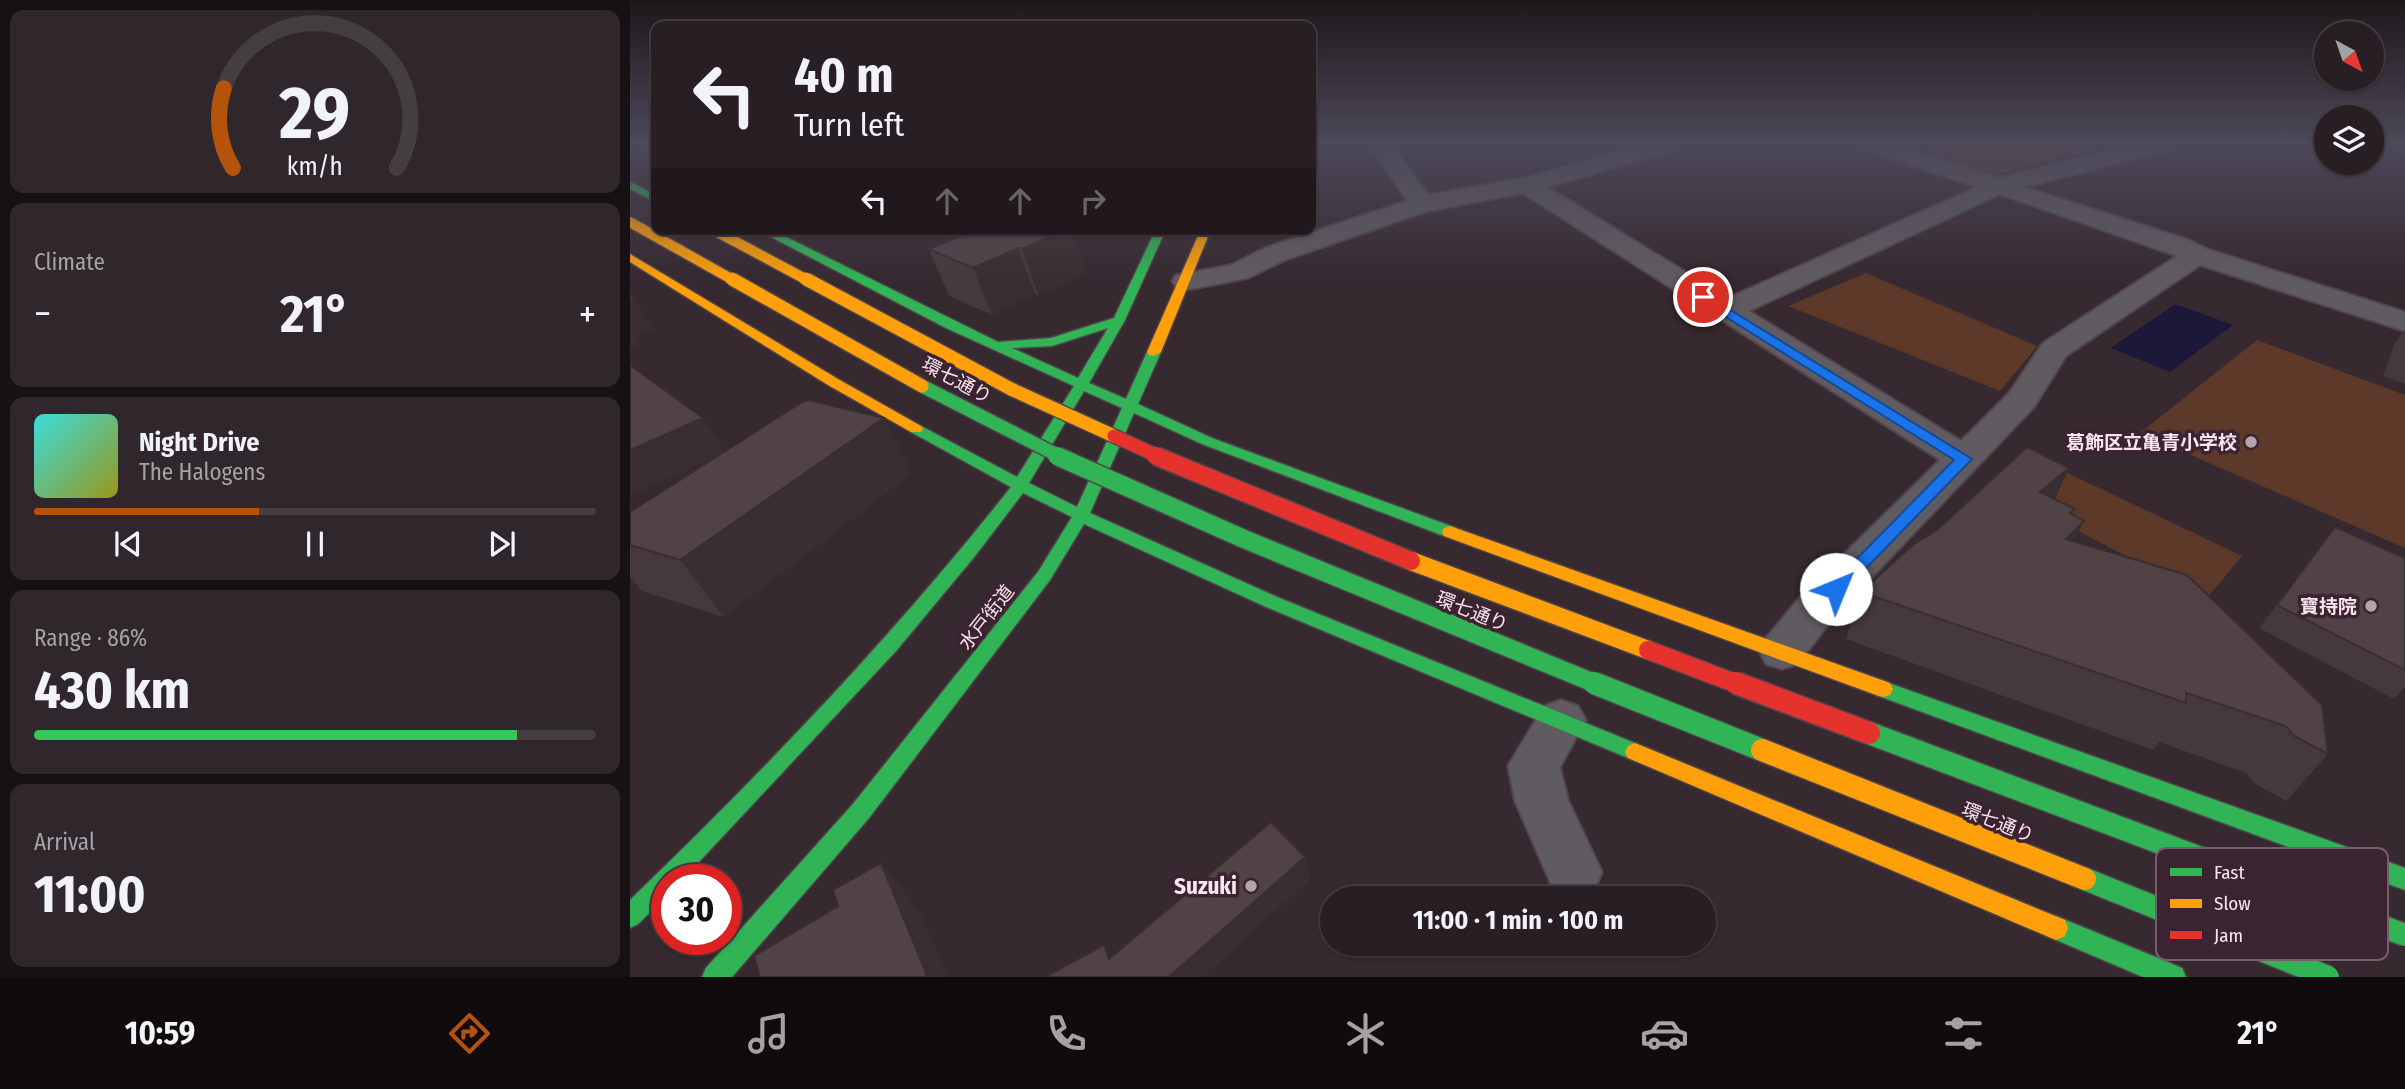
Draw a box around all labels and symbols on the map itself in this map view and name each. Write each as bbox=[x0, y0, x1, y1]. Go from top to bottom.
north arrow bbox=[2314, 21, 2384, 91]
pin bbox=[1673, 267, 1733, 327]
street label: 環七通り bbox=[918, 352, 996, 408]
place label: 葛飾区立亀青小学校 bbox=[2066, 431, 2237, 454]
marker: 葛飾区立亀青小学校 bbox=[2243, 434, 2259, 450]
position arrow bbox=[1799, 552, 1873, 626]
street label: 水戸街道 bbox=[954, 580, 1019, 654]
street label: 環七通り bbox=[1432, 587, 1511, 636]
place label: 寶持院 bbox=[2300, 595, 2357, 618]
marker: 寶持院 bbox=[2363, 598, 2379, 614]
street label: 環七通り bbox=[1958, 798, 2037, 847]
legend bbox=[2156, 848, 2388, 960]
text: Fast bbox=[2214, 861, 2245, 884]
speed limit sign: 30 bbox=[651, 864, 742, 955]
place label: Suzuki bbox=[1174, 872, 1237, 900]
marker: Suzuki bbox=[1243, 878, 1259, 894]
text: Slow bbox=[2214, 892, 2251, 915]
text: Jam bbox=[2214, 924, 2243, 947]

